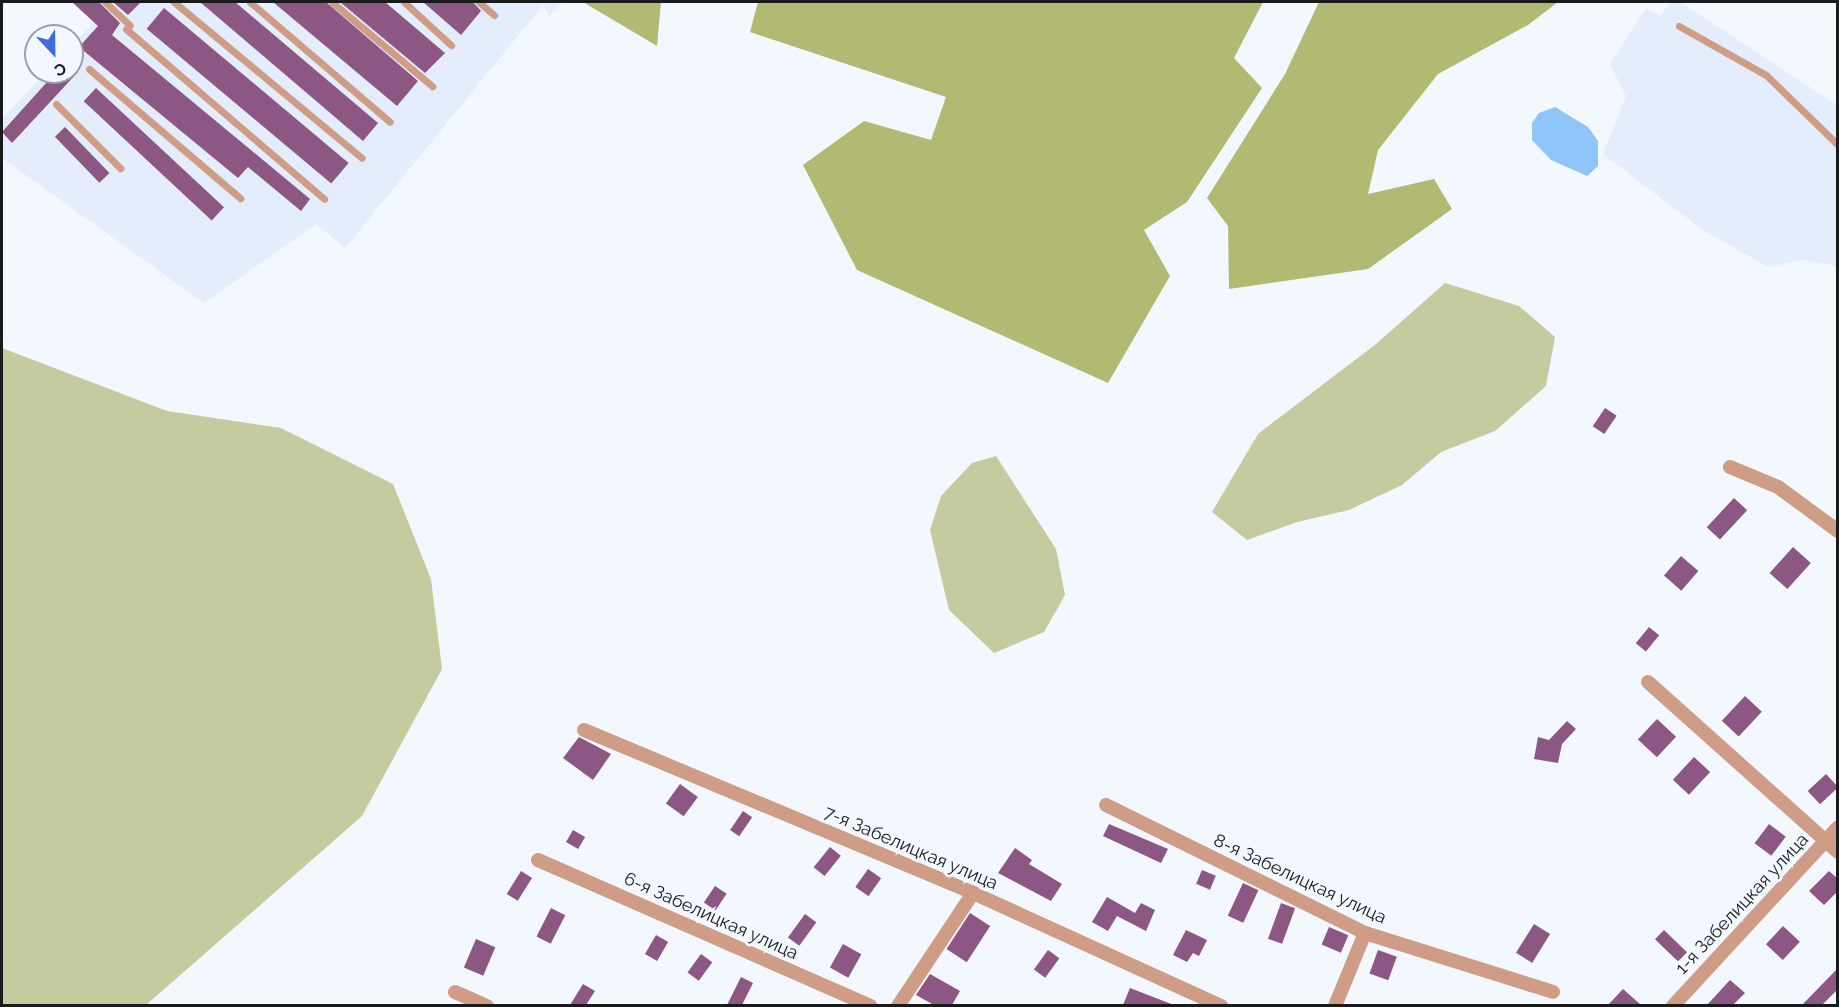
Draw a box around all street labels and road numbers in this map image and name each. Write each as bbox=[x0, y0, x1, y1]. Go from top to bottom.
street label: 7-я Забелицкая улица bbox=[821, 802, 1001, 894]
street label: 8-я Забелицкая улица bbox=[1210, 829, 1390, 929]
street label: 1-я Забелицкая улица bbox=[1671, 829, 1813, 979]
street label: 6-я Забелицкая улица bbox=[620, 868, 802, 964]

